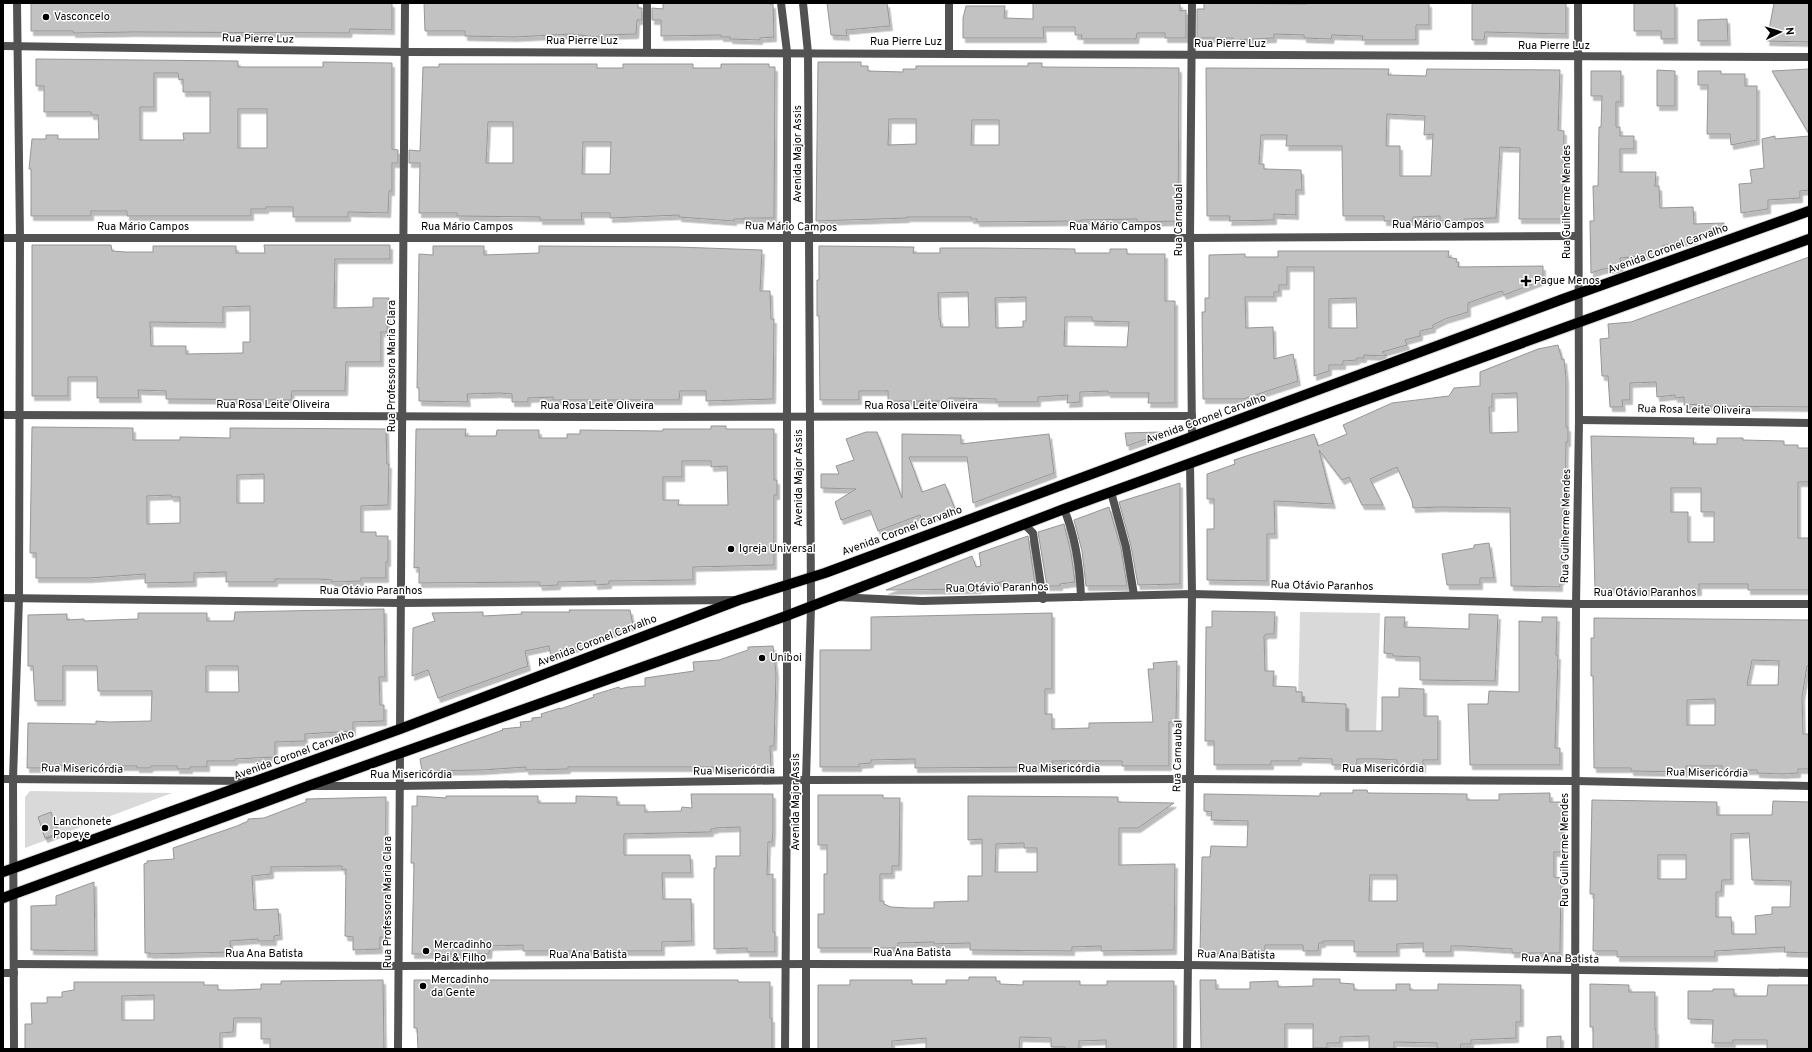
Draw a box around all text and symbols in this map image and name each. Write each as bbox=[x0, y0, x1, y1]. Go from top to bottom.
place label: Vasconcelo bbox=[54, 10, 110, 24]
marker: Vasconcelo bbox=[41, 12, 51, 22]
north arrow bbox=[1760, 12, 1800, 52]
text: N bbox=[1782, 27, 1796, 36]
street label: Rua Pierre Luz bbox=[222, 31, 294, 47]
street label: Rua Pierre Luz bbox=[546, 34, 618, 48]
street label: Rua Pierre Luz bbox=[870, 35, 942, 49]
street label: Rua Pierre Luz bbox=[1194, 37, 1266, 51]
street label: Rua Pierre Luz bbox=[1518, 39, 1590, 53]
street label: Avenida Major Assis bbox=[791, 105, 805, 203]
street label: Rua Guilherme Mendes bbox=[1560, 145, 1574, 259]
street label: Rua Carnaubal bbox=[1172, 184, 1186, 256]
street label: Rua Mário Campos bbox=[1392, 218, 1484, 232]
street label: Rua Mário Campos bbox=[745, 219, 837, 235]
street label: Rua Mário Campos bbox=[97, 220, 189, 234]
street label: Rua Mário Campos bbox=[421, 220, 513, 234]
street label: Rua Mário Campos bbox=[1069, 220, 1161, 234]
street label: Avenida Coronel Carvalho bbox=[1606, 221, 1730, 277]
place label: Pague Menos bbox=[1534, 274, 1600, 288]
marker: Pague Menos bbox=[1521, 276, 1531, 286]
street label: Rua Professora Maria Clara bbox=[385, 300, 399, 432]
street label: Avenida Coronel Carvalho bbox=[1144, 391, 1268, 447]
street label: Rua Rosa Leite Oliveira bbox=[216, 398, 330, 412]
street label: Rua Rosa Leite Oliveira bbox=[540, 399, 654, 413]
street label: Rua Rosa Leite Oliveira bbox=[864, 399, 978, 413]
street label: Rua Rosa Leite Oliveira bbox=[1637, 402, 1751, 418]
street label: Avenida Major Assis bbox=[792, 429, 806, 527]
street label: Rua Guilherme Mendes bbox=[1558, 469, 1574, 583]
street label: Avenida Coronel Carvalho bbox=[840, 503, 964, 559]
place label: Igreja Universal bbox=[739, 542, 816, 556]
marker: Igreja Universal bbox=[726, 544, 736, 554]
street label: Rua Otávio Paranhos bbox=[1270, 578, 1374, 594]
street label: Rua Otávio Paranhos bbox=[945, 580, 1049, 596]
street label: Rua Otávio Paranhos bbox=[319, 584, 423, 598]
street label: Rua Otávio Paranhos bbox=[1593, 586, 1697, 600]
street label: Avenida Coronel Carvalho bbox=[535, 612, 659, 670]
place label: Uniboi bbox=[770, 651, 802, 665]
marker: Uniboi bbox=[757, 653, 767, 663]
street label: Rua Carnaubal bbox=[1170, 720, 1186, 792]
street label: Avenida Coronel Carvalho bbox=[232, 727, 356, 783]
street label: Avenida Major Assis bbox=[789, 753, 803, 851]
street label: Rua Misericórdia bbox=[41, 761, 123, 777]
street label: Rua Misericórdia bbox=[1018, 762, 1100, 776]
street label: Rua Misericórdia bbox=[1342, 762, 1424, 776]
street label: Rua Misericórdia bbox=[693, 763, 775, 779]
street label: Rua Misericórdia bbox=[1666, 765, 1748, 781]
street label: Rua Misericórdia bbox=[370, 768, 452, 782]
street label: Rua Guilherme Mendes bbox=[1558, 793, 1572, 907]
place label: Lanchonete Popeye bbox=[53, 815, 112, 842]
marker: Lanchonete Popeye bbox=[40, 823, 50, 833]
street label: Rua Professora Maria Clara bbox=[381, 836, 395, 968]
place label: Mercadinho Pai & Filho bbox=[434, 938, 492, 965]
marker: Mercadinho Pai & Filho bbox=[421, 946, 431, 956]
street label: Rua Ana Batista bbox=[873, 946, 951, 960]
street label: Rua Ana Batista bbox=[225, 947, 303, 961]
street label: Rua Ana Batista bbox=[1197, 947, 1275, 963]
street label: Rua Ana Batista bbox=[549, 948, 627, 962]
street label: Rua Ana Batista bbox=[1521, 951, 1599, 967]
place label: Mercadinho da Gente bbox=[431, 973, 489, 1000]
marker: Mercadinho da Gente bbox=[418, 981, 428, 991]

